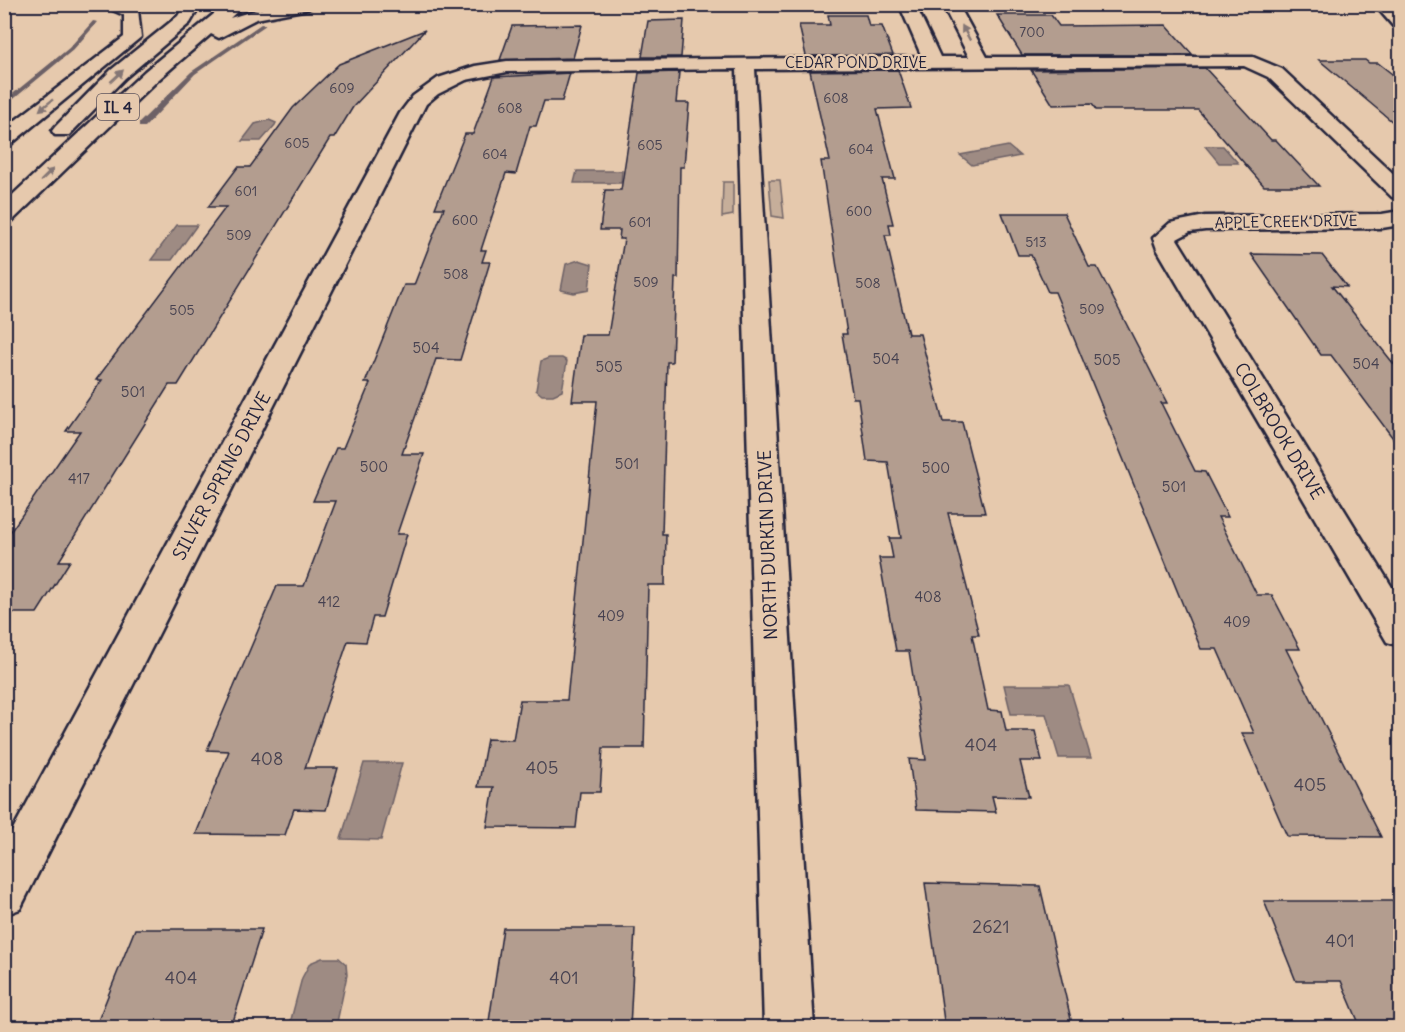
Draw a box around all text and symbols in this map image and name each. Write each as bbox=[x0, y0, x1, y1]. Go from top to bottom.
house number: 700 bbox=[1019, 23, 1045, 41]
one-way arrow bbox=[961, 24, 971, 41]
street label: CEDAR POND DRIVE bbox=[785, 53, 927, 72]
one-way arrow bbox=[109, 69, 124, 83]
house number: 609 bbox=[329, 79, 355, 97]
house number: 608 bbox=[823, 89, 849, 107]
road number: IL 4 bbox=[97, 94, 139, 120]
one-way arrow bbox=[39, 98, 54, 111]
house number: 608 bbox=[497, 99, 523, 117]
house number: 605 bbox=[284, 134, 310, 152]
house number: 605 bbox=[637, 136, 663, 154]
house number: 604 bbox=[848, 140, 874, 158]
house number: 604 bbox=[482, 145, 508, 163]
one-way arrow bbox=[39, 168, 54, 182]
house number: 601 bbox=[235, 182, 257, 200]
house number: 600 bbox=[846, 202, 872, 220]
house number: 600 bbox=[452, 211, 478, 229]
street label: APPLE CREEK DRIVE bbox=[1214, 211, 1358, 232]
house number: 601 bbox=[629, 213, 651, 231]
house number: 509 bbox=[226, 226, 252, 244]
house number: 513 bbox=[1025, 233, 1047, 251]
house number: 508 bbox=[443, 265, 469, 283]
house number: 509 bbox=[633, 273, 659, 291]
house number: 508 bbox=[855, 274, 881, 292]
house number: 509 bbox=[1079, 300, 1105, 318]
house number: 505 bbox=[169, 301, 195, 319]
house number: 504 bbox=[412, 338, 440, 357]
house number: 504 bbox=[872, 349, 900, 368]
house number: 505 bbox=[1093, 350, 1121, 369]
house number: 504 bbox=[1352, 354, 1380, 373]
house number: 505 bbox=[595, 357, 623, 376]
street label: COLBROOK DRIVE bbox=[1230, 358, 1329, 503]
house number: 501 bbox=[121, 382, 145, 401]
street label: SILVER SPRING DRIVE bbox=[167, 388, 276, 564]
street label: NORTH DURKIN DRIVE bbox=[753, 450, 782, 640]
house number: 501 bbox=[615, 454, 639, 473]
house number: 500 bbox=[360, 457, 388, 476]
house number: 500 bbox=[922, 458, 950, 477]
house number: 417 bbox=[68, 469, 90, 488]
house number: 501 bbox=[1162, 477, 1186, 496]
house number: 408 bbox=[914, 587, 942, 606]
house number: 412 bbox=[318, 592, 340, 611]
house number: 409 bbox=[597, 606, 625, 625]
house number: 409 bbox=[1223, 612, 1251, 631]
house number: 404 bbox=[965, 733, 997, 756]
house number: 408 bbox=[251, 747, 283, 770]
house number: 405 bbox=[526, 756, 558, 779]
house number: 405 bbox=[1294, 773, 1326, 796]
house number: 2621 bbox=[972, 915, 1010, 938]
house number: 401 bbox=[1325, 929, 1355, 952]
house number: 404 bbox=[165, 966, 197, 989]
house number: 401 bbox=[549, 966, 579, 989]

